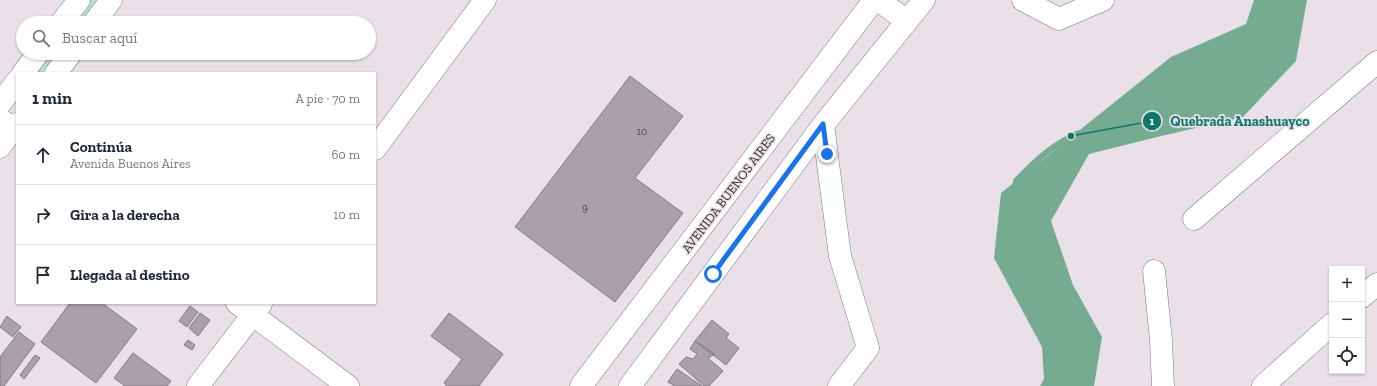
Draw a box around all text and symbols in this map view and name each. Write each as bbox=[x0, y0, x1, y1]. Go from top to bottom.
search box bbox=[16, 16, 376, 60]
icon: search bbox=[30, 27, 52, 49]
text: Buscar aquí bbox=[62, 29, 138, 47]
text: 1 min bbox=[32, 88, 72, 108]
text: A pie · 70 m bbox=[296, 91, 360, 106]
callout: Quebrada Anashuayco bbox=[1142, 108, 1317, 134]
text: Quebrada Anashuayco bbox=[1171, 113, 1310, 130]
text: 1 bbox=[1150, 114, 1155, 128]
house number: 10 bbox=[637, 125, 647, 138]
street label: AVENIDA BUENOS AIRES bbox=[679, 131, 778, 256]
text: Continúa bbox=[70, 138, 132, 156]
icon: ahead bbox=[32, 144, 54, 166]
route end bbox=[818, 145, 836, 163]
text: 60 m bbox=[331, 147, 360, 162]
text: Avenida Buenos Aires bbox=[70, 156, 191, 171]
house number: 9 bbox=[582, 201, 588, 214]
icon: right bbox=[32, 204, 54, 226]
text: Gira a la derecha bbox=[70, 206, 180, 224]
text: 10 m bbox=[333, 207, 360, 222]
icon: arrive bbox=[32, 264, 54, 286]
route start bbox=[704, 265, 722, 283]
text: Llegada al destino bbox=[70, 266, 190, 284]
map controls bbox=[1329, 266, 1365, 374]
button: + bbox=[1329, 266, 1365, 302]
button: − bbox=[1329, 302, 1365, 338]
button: locate bbox=[1329, 338, 1365, 374]

